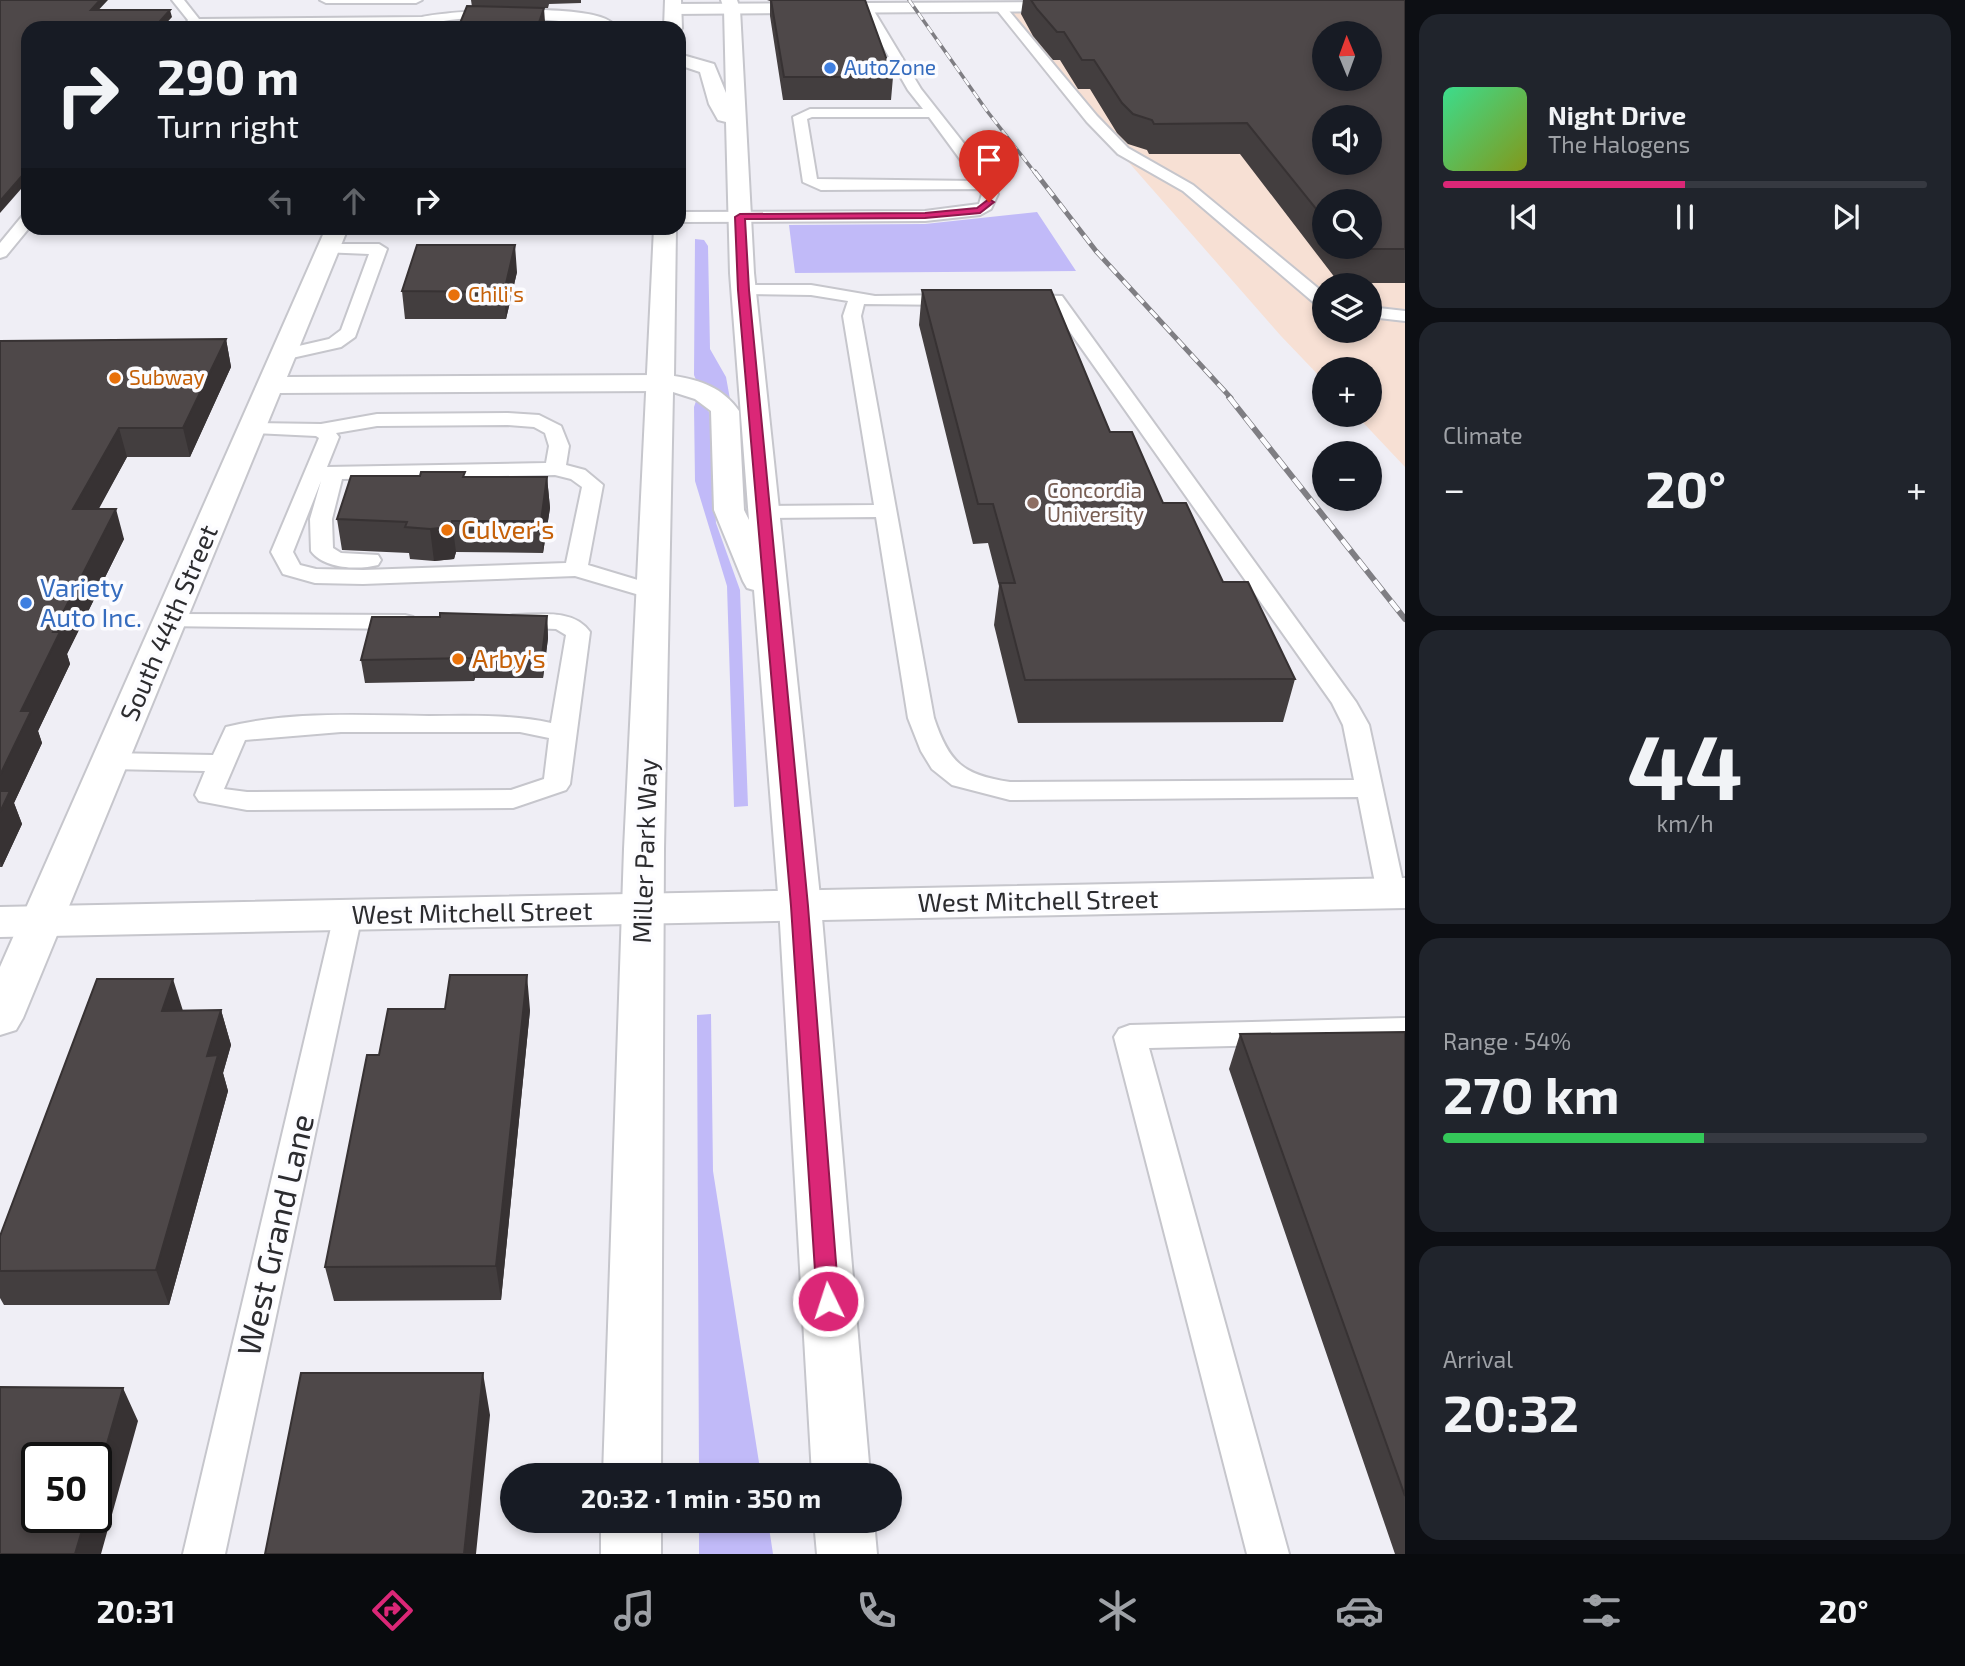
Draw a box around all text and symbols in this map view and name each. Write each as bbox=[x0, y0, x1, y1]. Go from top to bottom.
north arrow bbox=[1312, 21, 1382, 91]
map controls bbox=[1312, 21, 1382, 511]
text: 290 m bbox=[157, 46, 299, 105]
icon: right bbox=[42, 49, 133, 140]
place label: AutoZone bbox=[844, 54, 936, 79]
marker: AutoZone bbox=[822, 60, 838, 76]
text: Night Drive bbox=[1548, 99, 1686, 130]
button: sound bbox=[1312, 105, 1382, 175]
text: Turn right bbox=[157, 106, 299, 144]
pin bbox=[959, 130, 1019, 202]
text: The Halogens bbox=[1548, 130, 1690, 158]
icon: arrive bbox=[970, 141, 1008, 179]
icon: left bbox=[262, 182, 300, 220]
icon: ahead bbox=[335, 182, 373, 220]
icon: right bbox=[408, 182, 446, 220]
button: search bbox=[1312, 189, 1382, 259]
icon: previous bbox=[1505, 198, 1543, 236]
icon: pause bbox=[1666, 198, 1704, 236]
icon: next bbox=[1827, 198, 1865, 236]
button: layers bbox=[1312, 273, 1382, 343]
place label: Chili's bbox=[468, 281, 524, 306]
marker: Chili's bbox=[446, 287, 462, 303]
button: + bbox=[1312, 357, 1382, 427]
place label: Subway bbox=[129, 364, 205, 389]
marker: Subway bbox=[107, 370, 123, 386]
text: Climate bbox=[1443, 421, 1523, 449]
button: − bbox=[1312, 441, 1382, 511]
text: 20° bbox=[1645, 456, 1726, 518]
text: − bbox=[1443, 465, 1465, 511]
text: + bbox=[1906, 465, 1927, 511]
place label: Concordia University bbox=[1047, 477, 1144, 526]
marker: Concordia University bbox=[1025, 495, 1041, 511]
place label: Culver's bbox=[461, 513, 554, 544]
street label: South 44th Street bbox=[112, 520, 223, 725]
marker: Culver's bbox=[439, 522, 455, 538]
place label: Variety Auto Inc. bbox=[40, 571, 142, 632]
marker: Variety Auto Inc. bbox=[18, 595, 34, 611]
place label: Arby's bbox=[472, 642, 546, 673]
marker: Arby's bbox=[450, 651, 466, 667]
text: 44 bbox=[1627, 709, 1743, 818]
street label: Miller Park Way bbox=[625, 758, 662, 944]
text: km/h bbox=[1656, 809, 1714, 837]
street label: West Mitchell Street bbox=[917, 882, 1159, 917]
street label: West Mitchell Street bbox=[351, 894, 593, 929]
text: Range · 54% bbox=[1443, 1027, 1571, 1055]
text: 270 km bbox=[1443, 1062, 1620, 1124]
street label: West Grand Lane bbox=[228, 1110, 320, 1359]
position arrow bbox=[791, 1264, 865, 1338]
text: Arrival bbox=[1443, 1345, 1513, 1373]
text: 20:32 bbox=[1443, 1380, 1579, 1442]
speed limit sign: 50 bbox=[21, 1442, 112, 1533]
text: 20:32 · 1 min · 350 m bbox=[581, 1482, 821, 1513]
icon: directions bbox=[368, 1586, 417, 1635]
icon: music bbox=[610, 1586, 659, 1635]
icon: phone bbox=[852, 1586, 901, 1635]
icon: climate bbox=[1093, 1586, 1142, 1635]
icon: car bbox=[1335, 1586, 1384, 1635]
icon: filters bbox=[1577, 1586, 1626, 1635]
text: 20:31 bbox=[96, 1591, 175, 1629]
text: 20° bbox=[1819, 1591, 1869, 1629]

